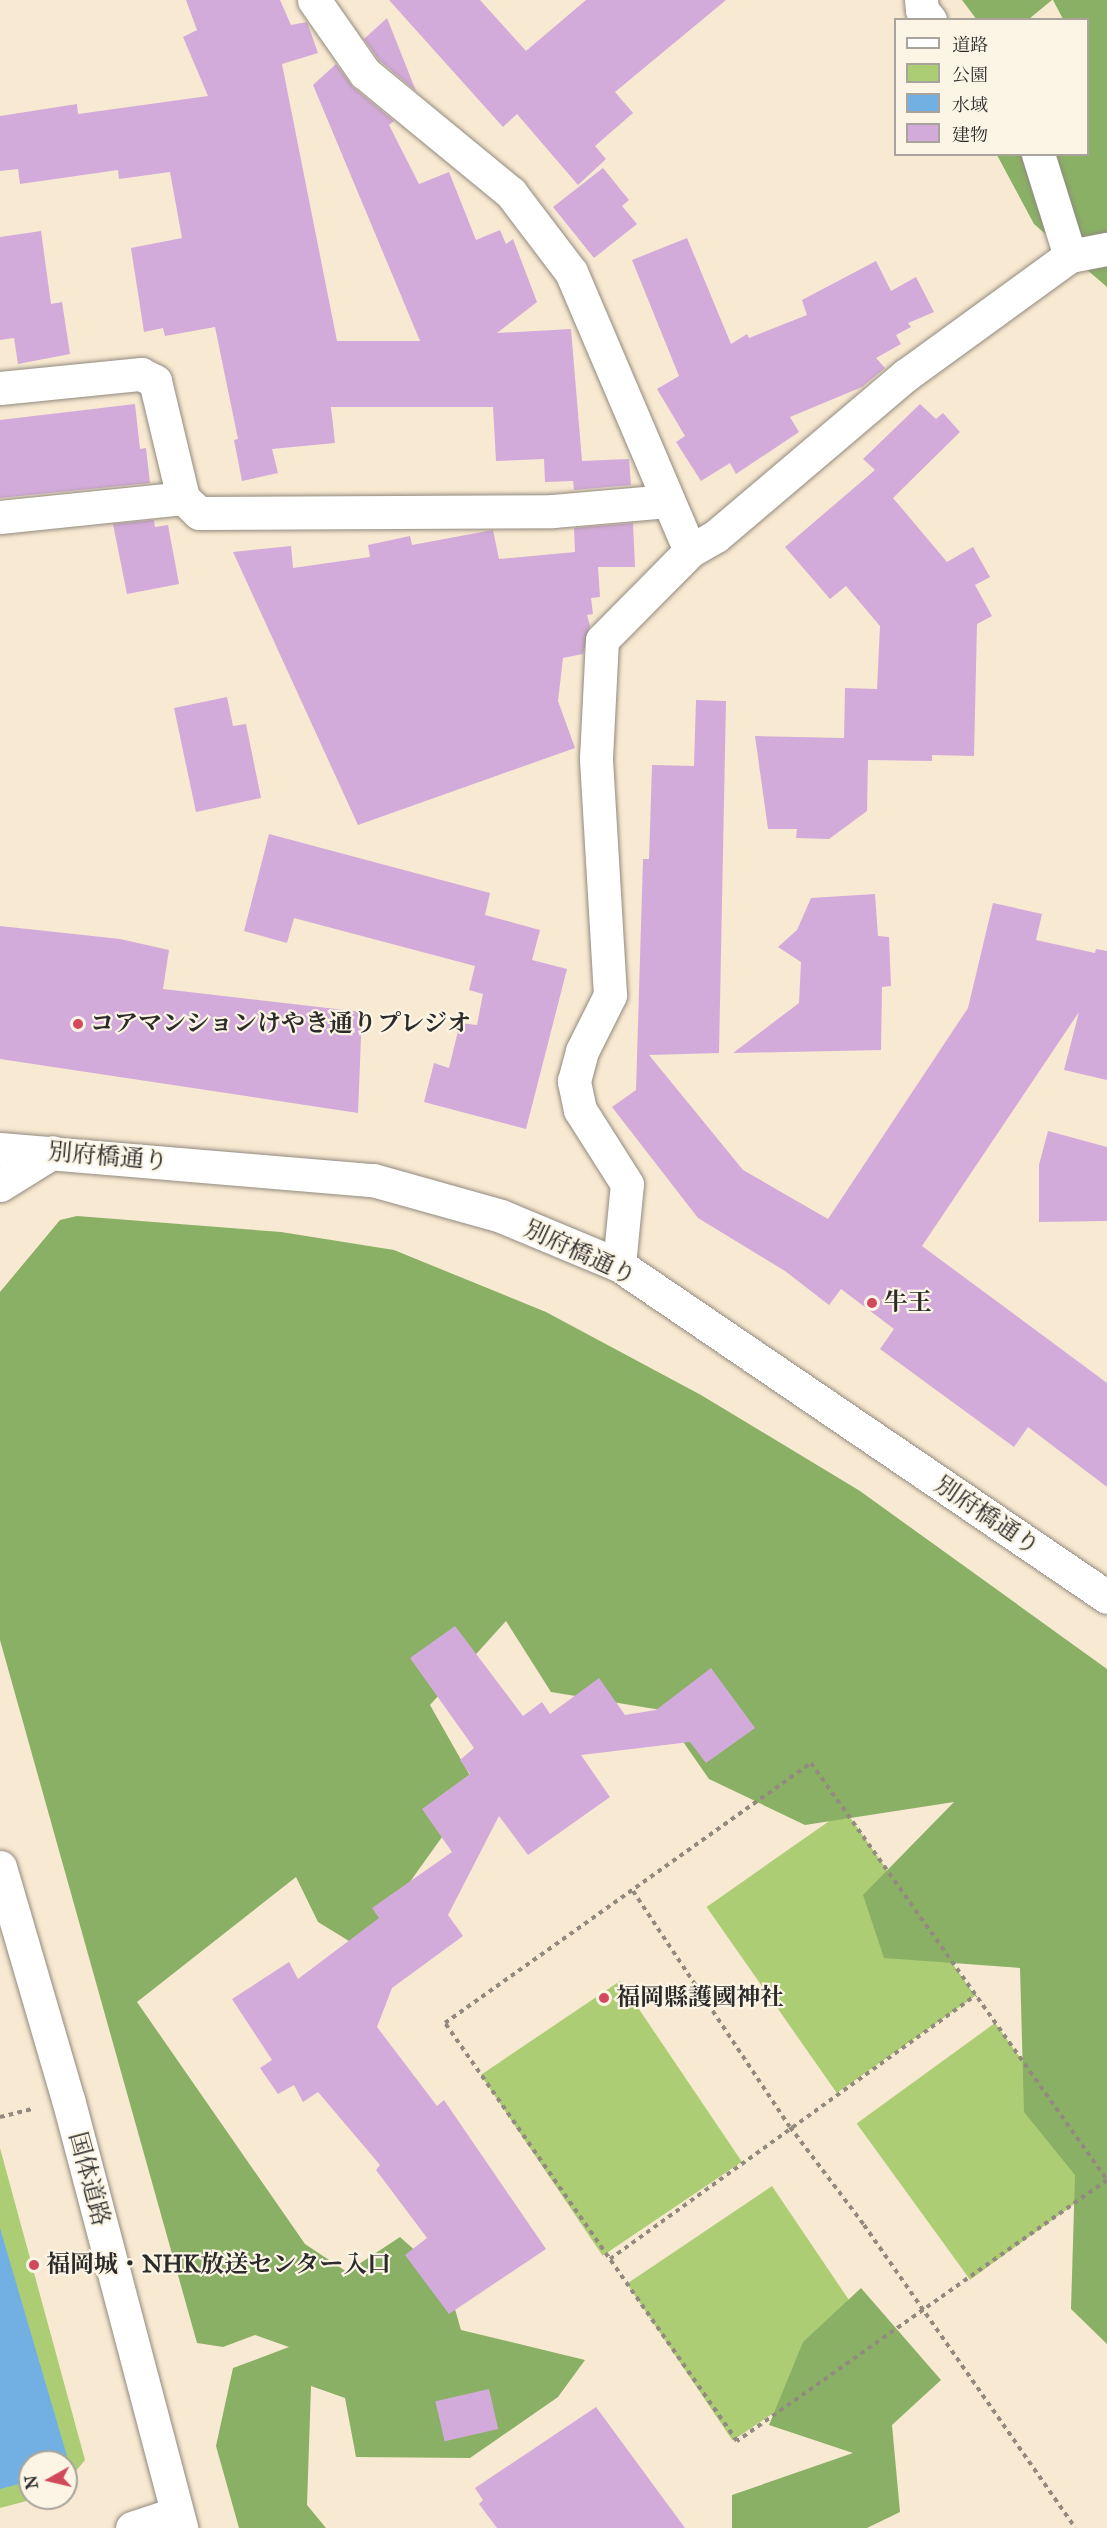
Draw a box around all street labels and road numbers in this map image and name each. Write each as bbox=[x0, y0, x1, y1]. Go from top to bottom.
street label: 別府橋通り bbox=[47, 1137, 169, 1177]
street label: 別府橋通り bbox=[520, 1215, 640, 1291]
street label: 別府橋通り bbox=[929, 1471, 1045, 1561]
street label: 国体道路 bbox=[63, 2129, 115, 2229]

